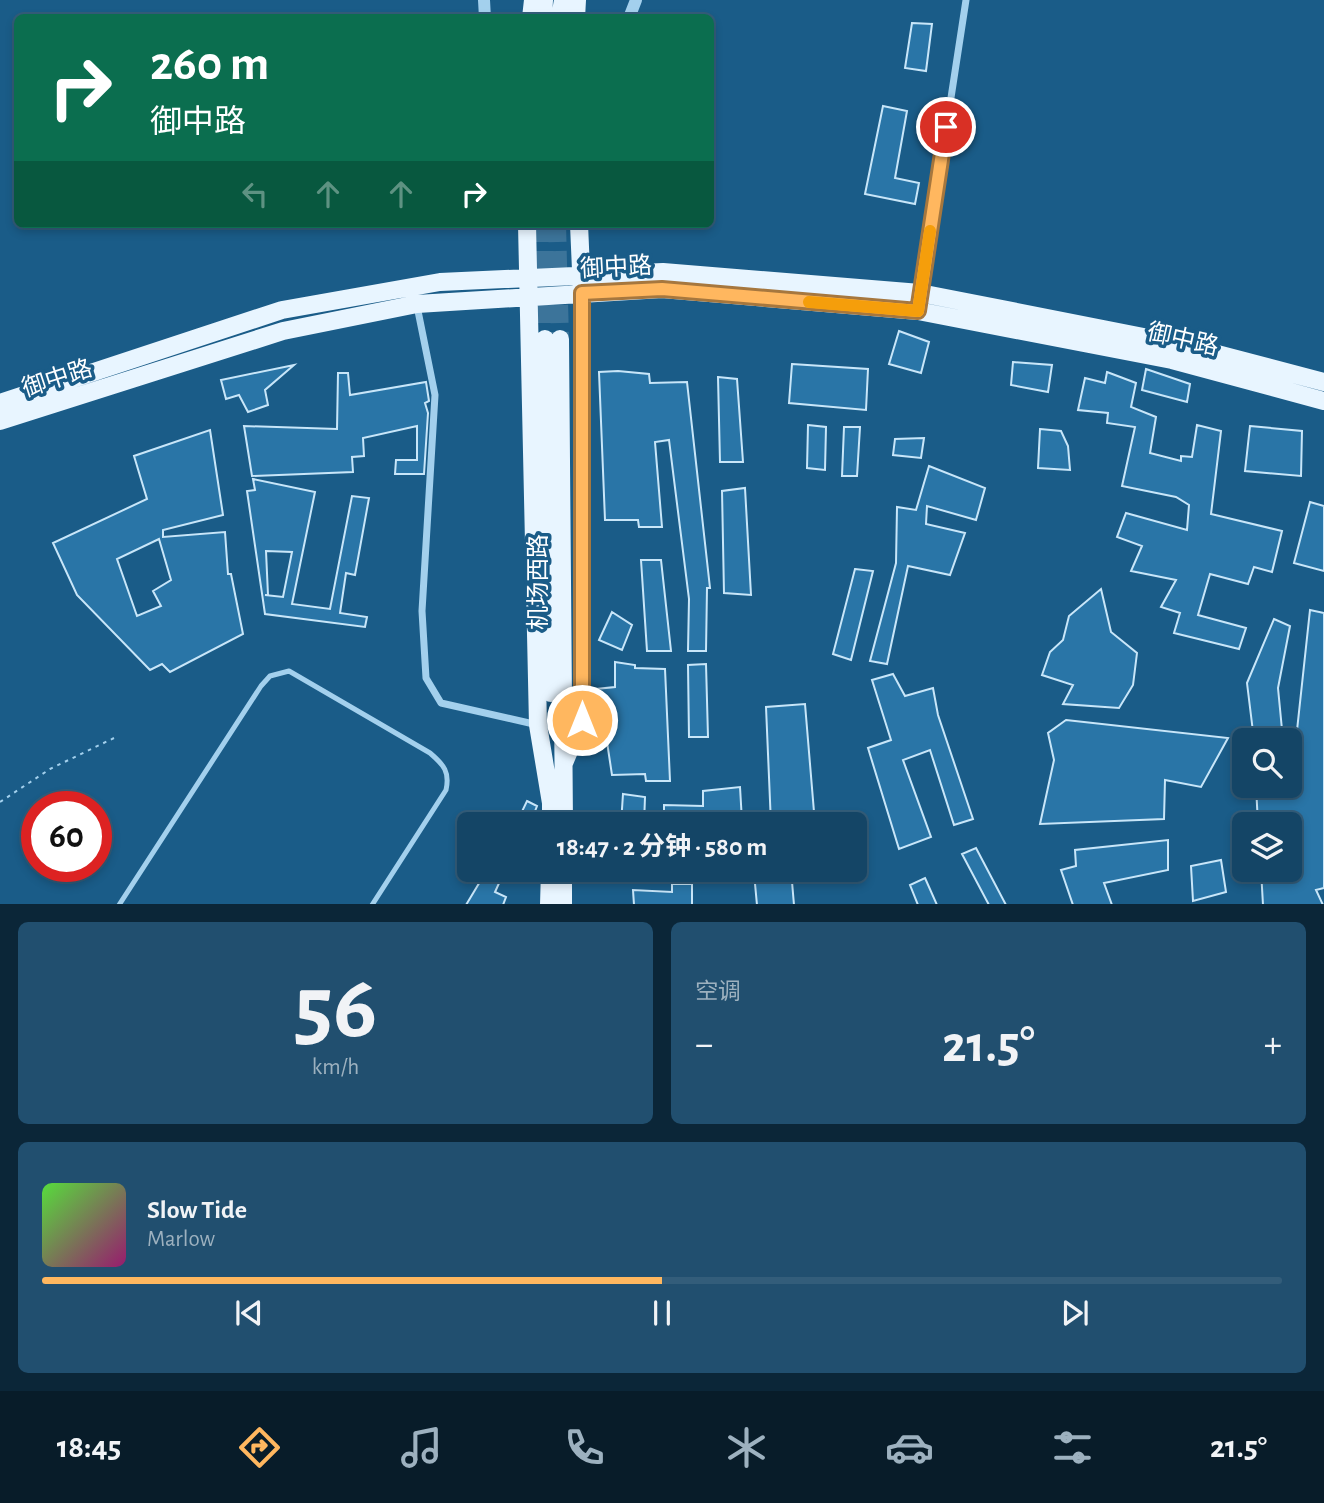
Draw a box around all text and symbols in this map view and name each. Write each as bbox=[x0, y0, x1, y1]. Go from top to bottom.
text: 260 m bbox=[150, 40, 269, 89]
icon: right bbox=[35, 42, 126, 133]
pin bbox=[916, 97, 976, 157]
text: 御中路 bbox=[150, 106, 246, 138]
icon: arrive bbox=[927, 108, 965, 146]
icon: left bbox=[236, 175, 274, 213]
icon: ahead bbox=[309, 175, 347, 213]
icon: ahead bbox=[382, 175, 420, 213]
icon: right bbox=[455, 175, 493, 213]
street label: 御中路 bbox=[579, 252, 653, 282]
street label: 御中路 bbox=[1145, 318, 1221, 360]
street label: 御中路 bbox=[19, 355, 95, 401]
street label: 机场西路 bbox=[525, 534, 551, 630]
position arrow bbox=[545, 683, 619, 757]
map controls bbox=[1232, 728, 1302, 882]
button: search bbox=[1232, 728, 1302, 798]
speed limit sign: 60 bbox=[21, 791, 112, 882]
button: layers bbox=[1232, 812, 1302, 882]
text: 18:47 · 2 分钟 · 580 m bbox=[557, 834, 767, 860]
text: 56 bbox=[294, 963, 377, 1054]
text: 空调 bbox=[695, 981, 741, 1004]
text: 21.5° bbox=[942, 1019, 1035, 1071]
text: − bbox=[695, 1026, 713, 1064]
text: + bbox=[1264, 1026, 1282, 1064]
text: km/h bbox=[312, 1056, 359, 1079]
text: Slow Tide bbox=[147, 1197, 247, 1223]
text: Marlow bbox=[147, 1228, 215, 1251]
icon: previous bbox=[230, 1294, 268, 1332]
icon: pause bbox=[643, 1294, 681, 1332]
icon: next bbox=[1056, 1294, 1094, 1332]
icon: directions bbox=[235, 1423, 284, 1472]
icon: music bbox=[397, 1423, 446, 1472]
icon: phone bbox=[560, 1423, 609, 1472]
icon: climate bbox=[722, 1423, 771, 1472]
icon: car bbox=[885, 1423, 934, 1472]
icon: filters bbox=[1048, 1423, 1097, 1472]
text: 18:45 bbox=[57, 1431, 121, 1463]
text: 21.5° bbox=[1210, 1431, 1267, 1463]

